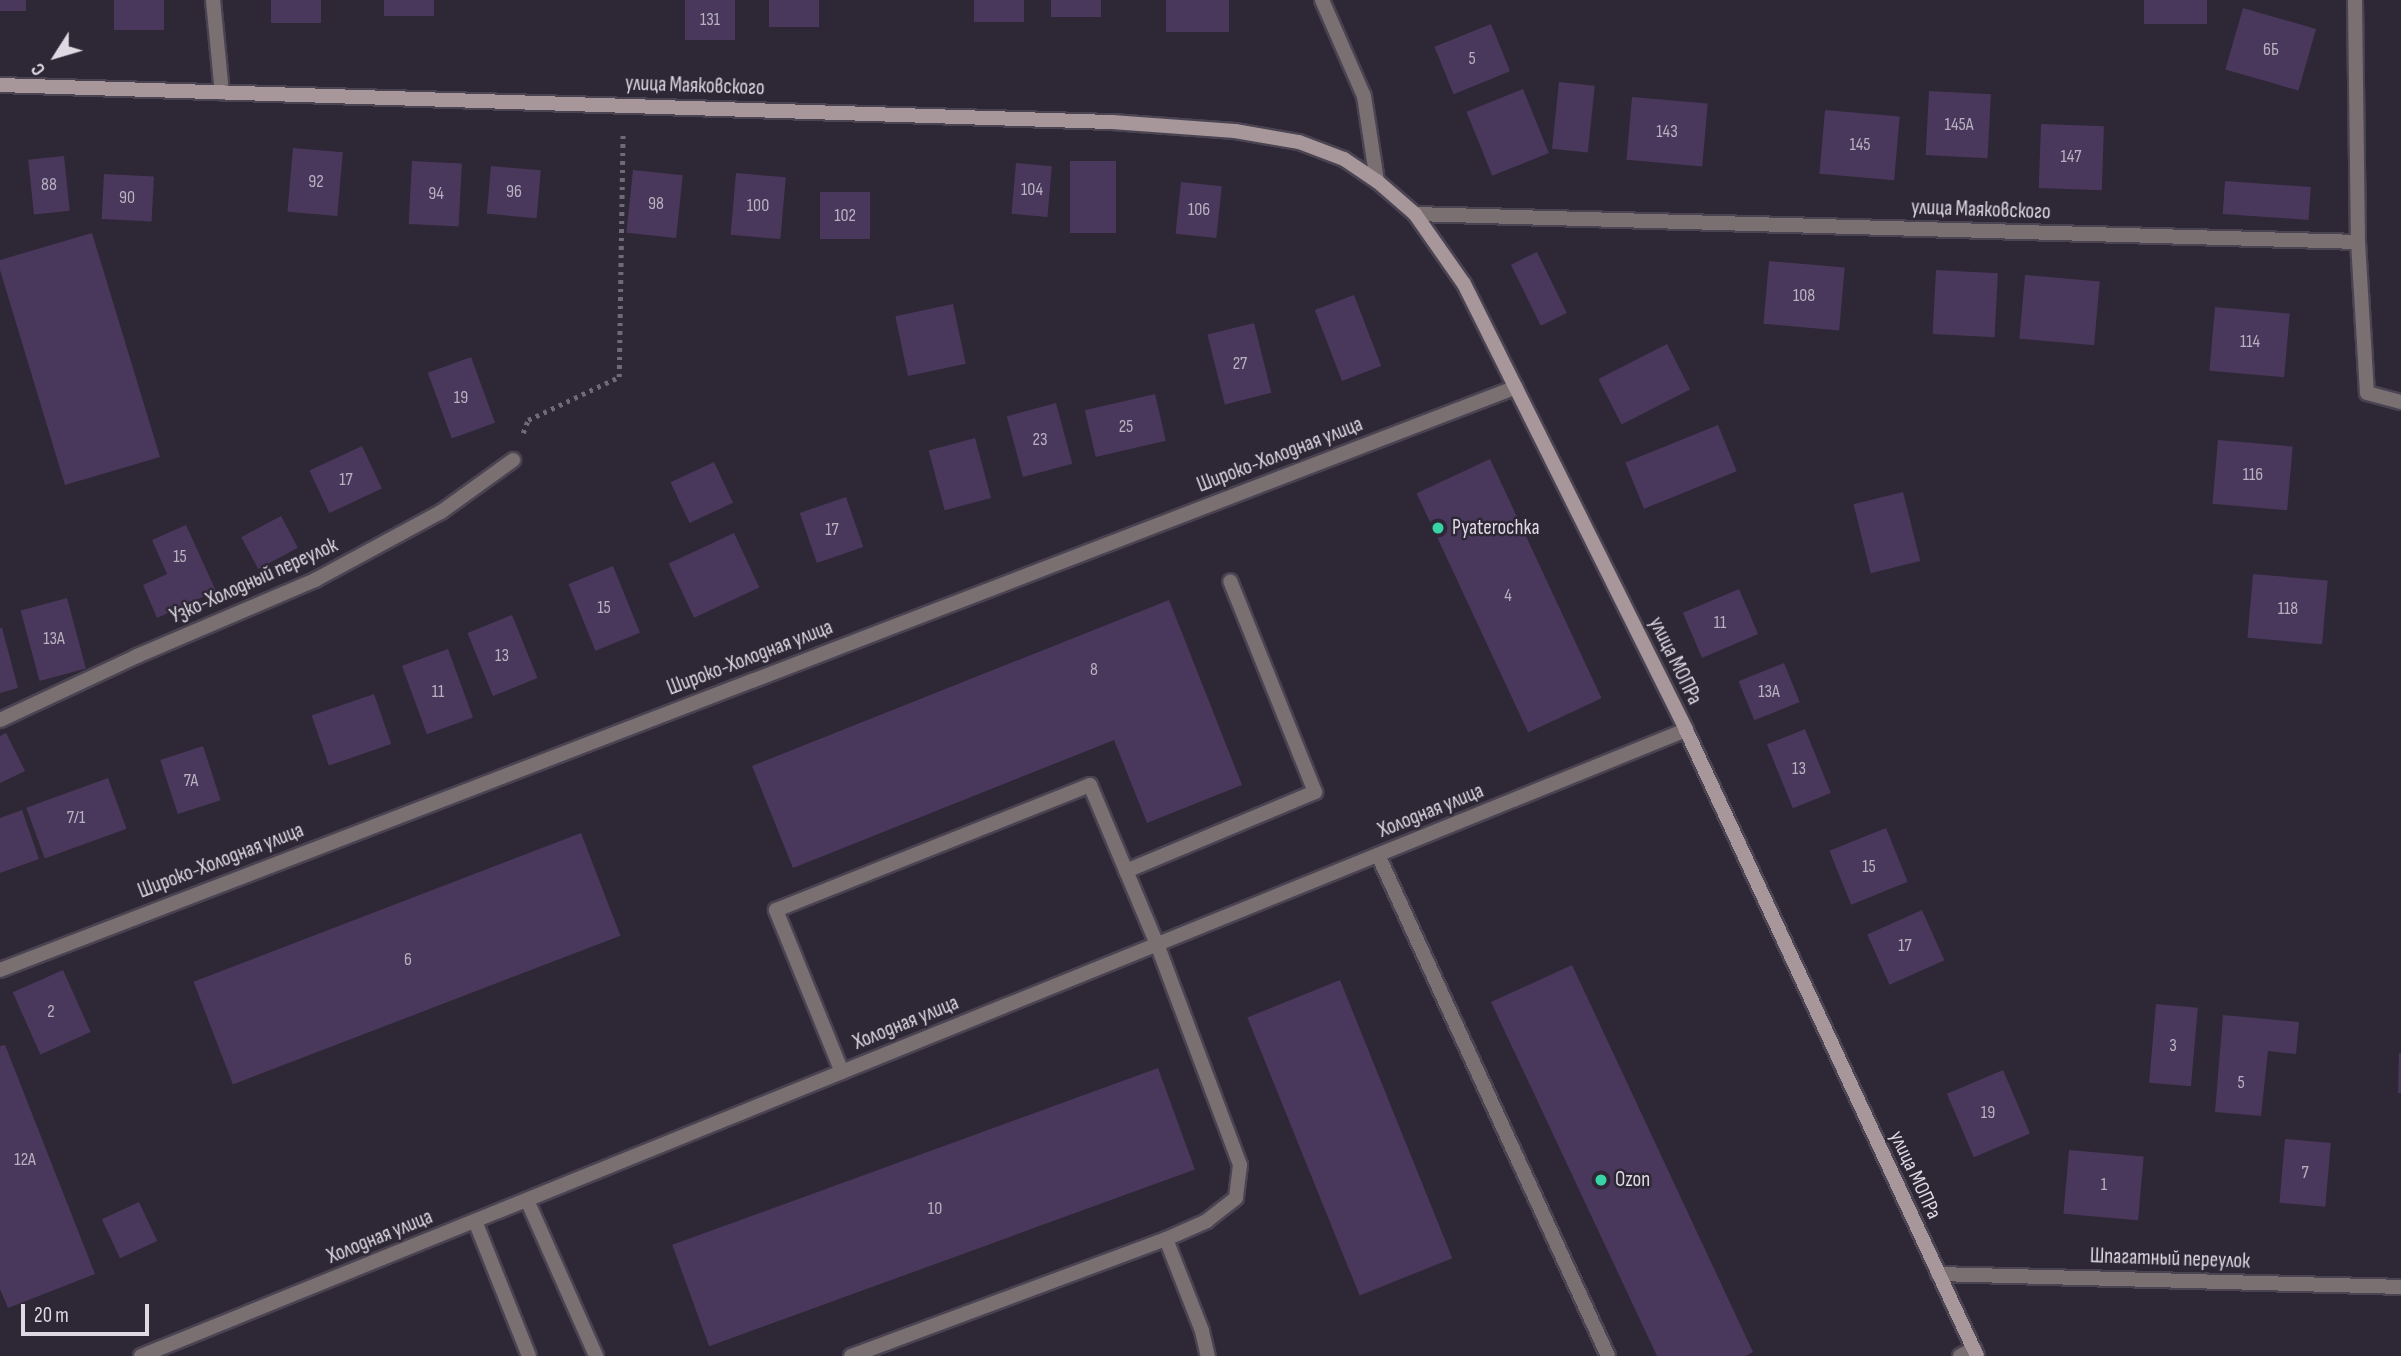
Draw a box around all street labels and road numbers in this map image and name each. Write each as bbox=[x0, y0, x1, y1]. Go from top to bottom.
street label: улица Маяковского bbox=[625, 71, 765, 101]
street label: улица Маяковского bbox=[1911, 195, 2051, 225]
street label: Широко-Холодная улица bbox=[1194, 412, 1366, 498]
street label: Узко-Холодный переулок bbox=[166, 533, 342, 629]
street label: улица МОПРа bbox=[1643, 613, 1707, 709]
street label: Широко-Холодная улица bbox=[664, 615, 836, 701]
street label: Холодная улица bbox=[1375, 778, 1487, 844]
street label: Широко-Холодная улица bbox=[135, 818, 307, 904]
street label: Холодная улица bbox=[850, 990, 962, 1056]
street label: улица МОПРа bbox=[1884, 1127, 1946, 1223]
street label: Холодная улица bbox=[324, 1204, 436, 1270]
street label: Шпагатный переулок bbox=[2090, 1244, 2250, 1274]

